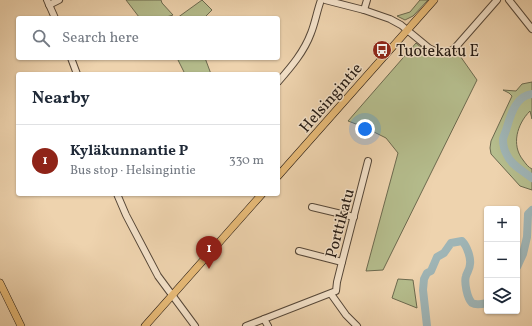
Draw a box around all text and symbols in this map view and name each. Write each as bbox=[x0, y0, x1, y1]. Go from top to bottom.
search box bbox=[16, 16, 280, 60]
icon: search bbox=[30, 27, 52, 49]
text: Search here bbox=[62, 28, 139, 49]
bus stop icon: Tuotekatu E bbox=[371, 39, 393, 61]
place label: Tuotekatu E bbox=[396, 41, 479, 63]
street label: Helsingintie bbox=[295, 59, 368, 138]
text: Nearby bbox=[32, 87, 90, 110]
your location bbox=[355, 119, 375, 139]
text: Kyläkunnantie P bbox=[70, 141, 188, 162]
text: 1 bbox=[42, 152, 48, 170]
text: 330 m bbox=[229, 152, 264, 170]
text: Bus stop · Helsingintie bbox=[70, 162, 196, 180]
street label: Porttikatu bbox=[321, 186, 361, 261]
map controls bbox=[484, 206, 520, 314]
button: + bbox=[484, 206, 520, 242]
pin: 1 bbox=[196, 236, 222, 269]
button: − bbox=[484, 242, 520, 278]
button: layers bbox=[484, 278, 520, 314]

